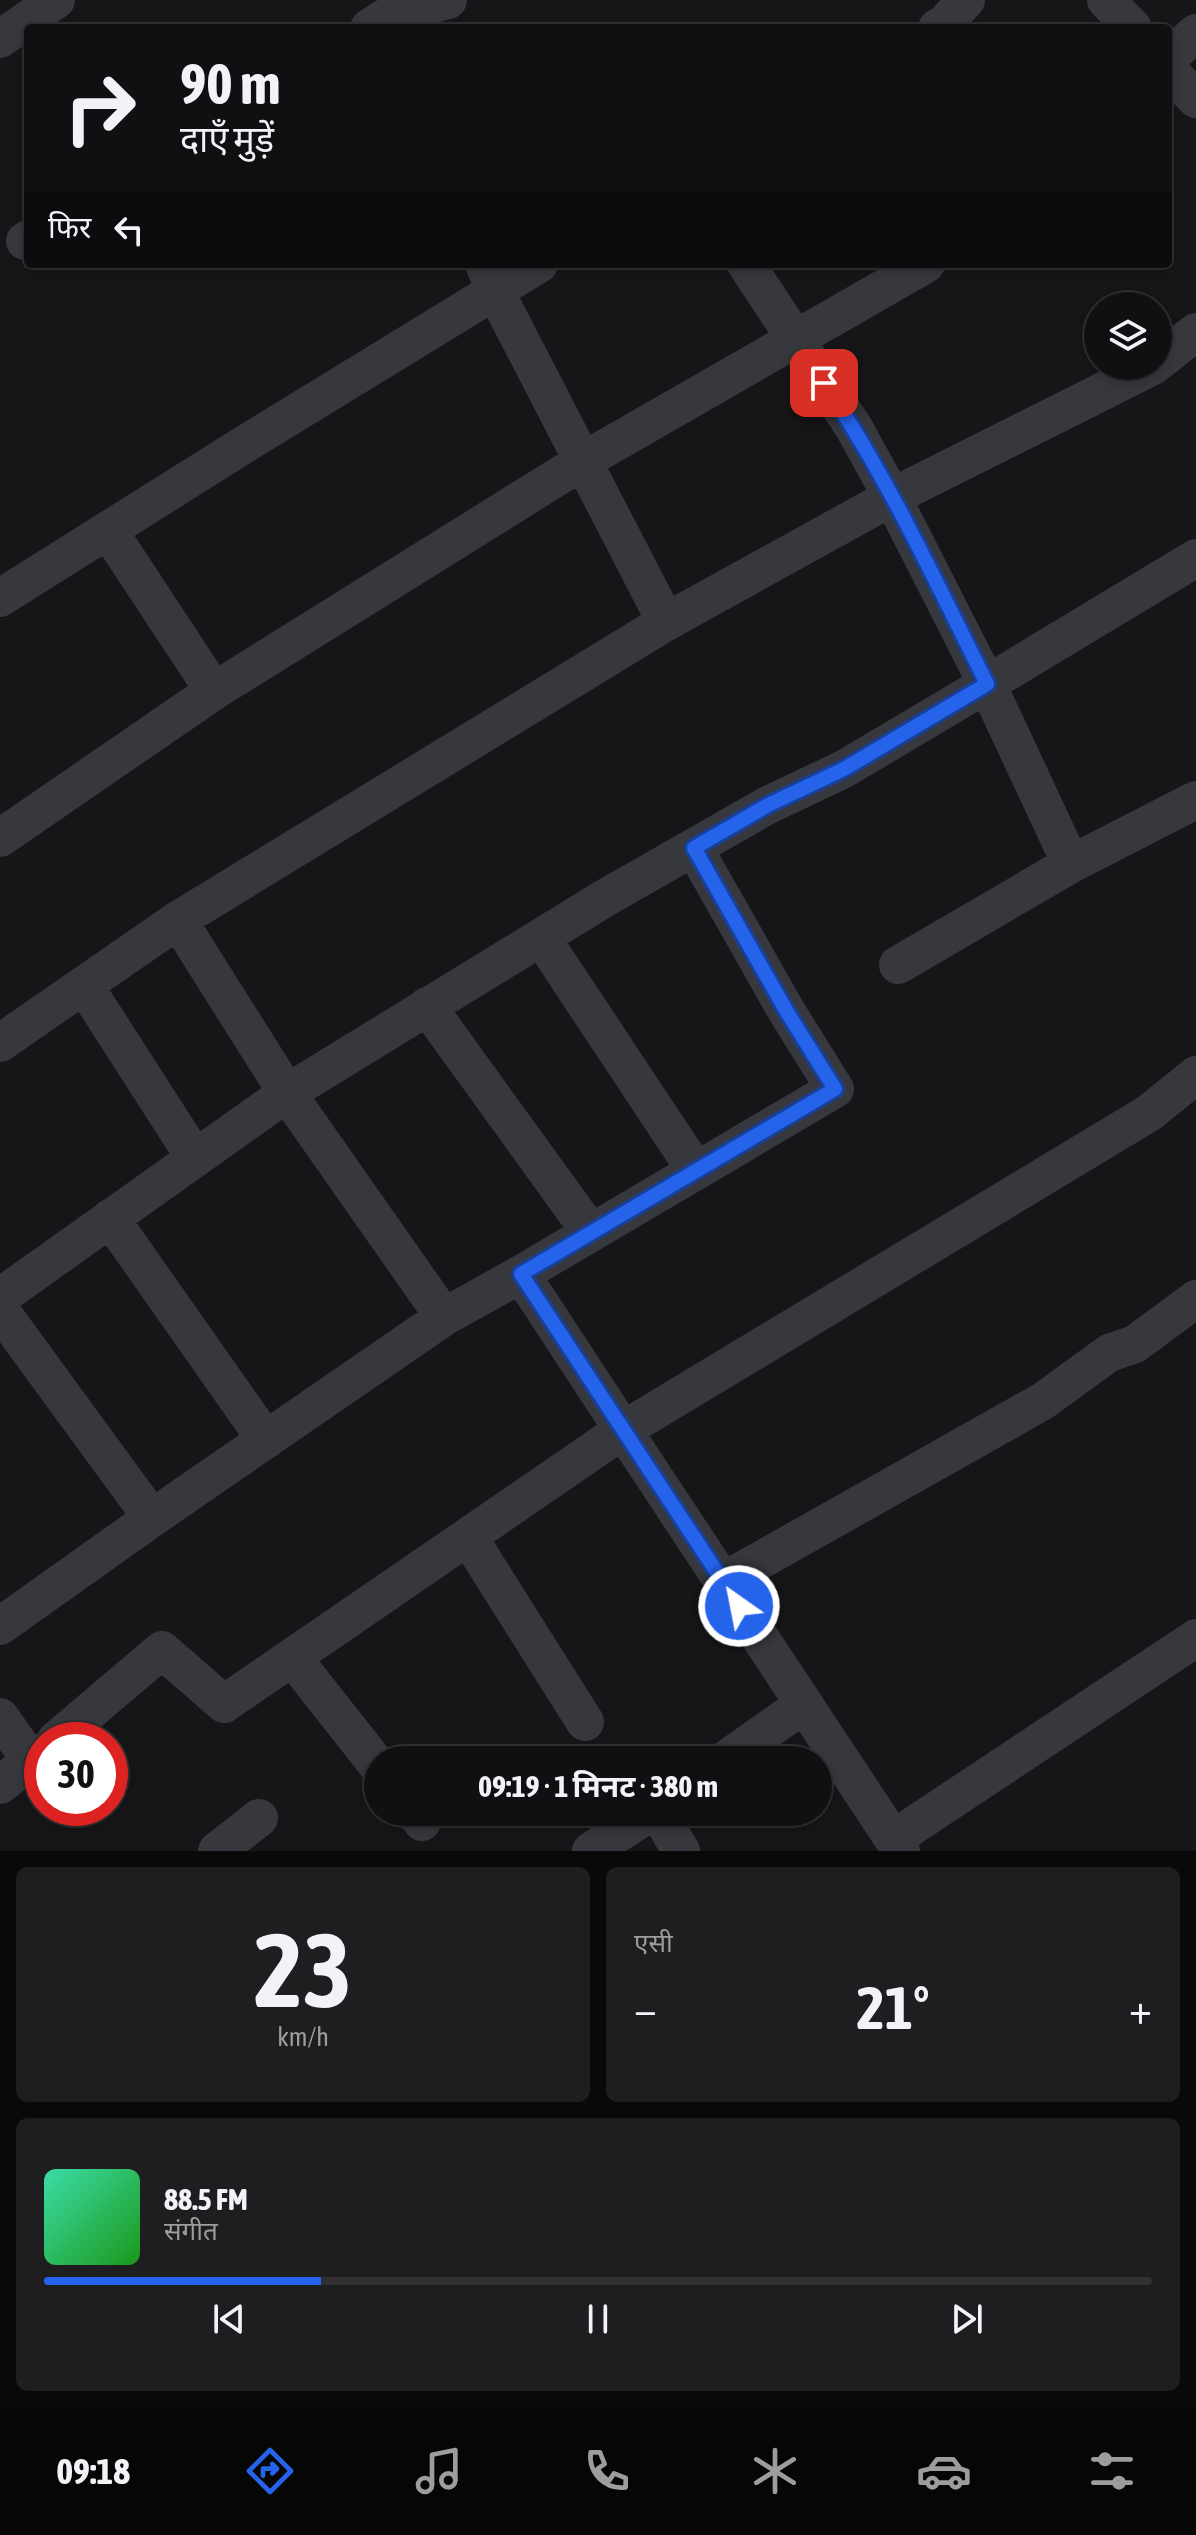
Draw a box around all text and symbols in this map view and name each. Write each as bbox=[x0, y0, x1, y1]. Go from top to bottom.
text: 90 m bbox=[180, 52, 281, 116]
icon: right bbox=[48, 56, 152, 160]
text: दाएँ मुड़ें bbox=[180, 118, 274, 160]
icon: left bbox=[107, 208, 151, 252]
text: फिर bbox=[48, 210, 91, 244]
map controls bbox=[1084, 292, 1172, 380]
button: layers bbox=[1084, 292, 1172, 380]
pin bbox=[790, 349, 858, 417]
icon: arrive bbox=[802, 361, 846, 405]
position arrow bbox=[697, 1564, 781, 1648]
speed limit sign: 30 bbox=[24, 1722, 128, 1826]
text: 09:19 · 1 मिनट · 380 m bbox=[478, 1769, 718, 1803]
text: 23 bbox=[254, 1910, 352, 2029]
text: एसी bbox=[634, 1928, 673, 1958]
text: 21° bbox=[857, 1973, 929, 2042]
text: − bbox=[634, 1983, 657, 2033]
text: + bbox=[1129, 1983, 1152, 2033]
text: km/h bbox=[277, 2022, 329, 2052]
text: 88.5 FM bbox=[164, 2182, 248, 2216]
text: संगीत bbox=[164, 2216, 218, 2246]
icon: previous bbox=[207, 2297, 251, 2341]
icon: pause bbox=[576, 2297, 620, 2341]
icon: next bbox=[945, 2297, 989, 2341]
icon: directions bbox=[242, 2443, 298, 2499]
icon: music bbox=[411, 2443, 467, 2499]
icon: phone bbox=[579, 2443, 635, 2499]
icon: climate bbox=[747, 2443, 803, 2499]
icon: car bbox=[916, 2443, 972, 2499]
icon: filters bbox=[1084, 2443, 1140, 2499]
text: 09:18 bbox=[56, 2450, 130, 2492]

